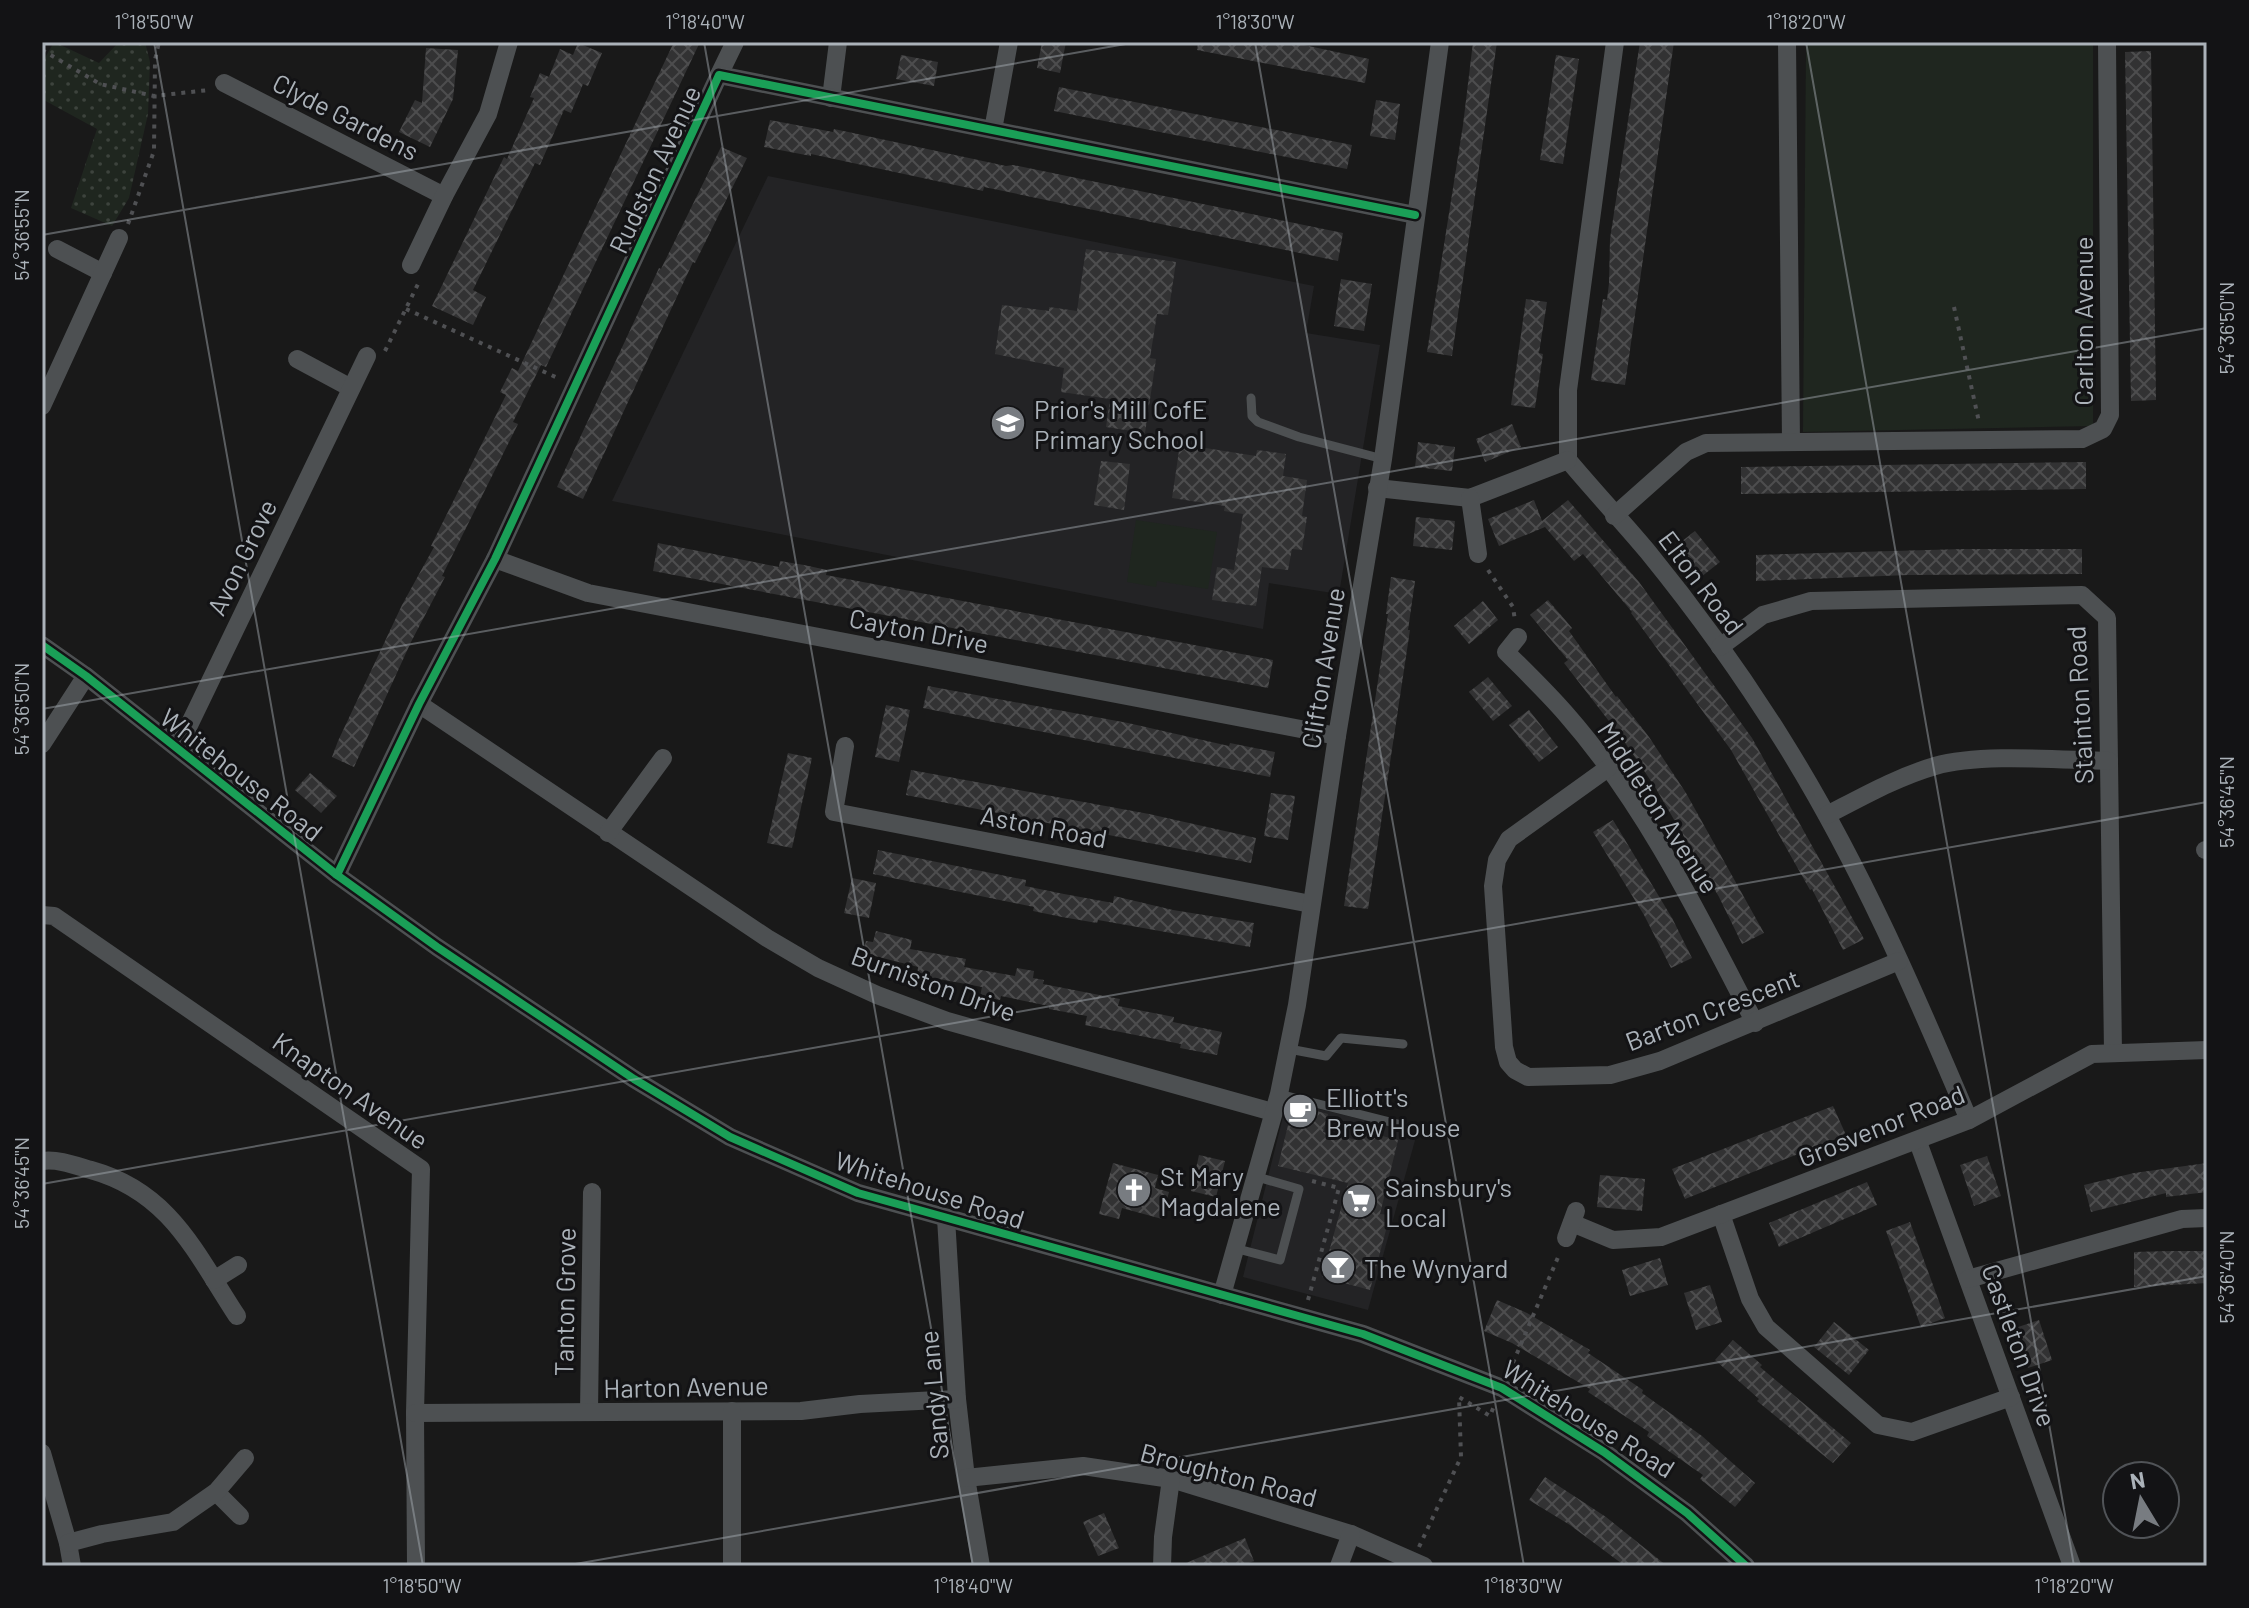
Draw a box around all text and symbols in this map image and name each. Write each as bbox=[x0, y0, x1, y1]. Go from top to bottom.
text: 1°18'50"W bbox=[114, 9, 194, 33]
text: 1°18'40"W bbox=[665, 9, 745, 33]
text: 1°18'30"W bbox=[1215, 9, 1295, 33]
text: 1°18'20"W bbox=[1766, 9, 1846, 33]
street label: Clyde Gardens bbox=[268, 66, 424, 166]
street label: Rudston Avenue bbox=[602, 80, 706, 258]
text: 54°36'55"N bbox=[9, 189, 33, 281]
street label: Carlton Avenue bbox=[2067, 236, 2098, 406]
text: 54°36'50"N bbox=[2214, 282, 2238, 374]
place label: Prior's Mill CofE Primary School bbox=[1034, 393, 1208, 454]
school or university icon: Prior's Mill CofE Primary School bbox=[989, 404, 1027, 442]
street label: Avon Grove bbox=[200, 494, 282, 620]
street label: Elton Road bbox=[1653, 524, 1751, 640]
street label: Clifton Avenue bbox=[1294, 585, 1350, 751]
street label: Cayton Drive bbox=[847, 601, 991, 659]
street label: Stainton Road bbox=[2059, 625, 2099, 785]
text: 54°36'50"N bbox=[9, 663, 33, 755]
street label: Whitehouse Road bbox=[155, 701, 329, 847]
street label: Middleton Avenue bbox=[1592, 715, 1726, 899]
text: 54°36'45"N bbox=[2214, 756, 2238, 848]
street label: Aston Road bbox=[978, 799, 1110, 853]
street label: Burniston Drive bbox=[847, 939, 1021, 1027]
street label: Barton Crescent bbox=[1621, 962, 1803, 1056]
street label: Knapton Avenue bbox=[267, 1025, 435, 1155]
street label: Grosvenor Road bbox=[1793, 1077, 1969, 1173]
place label: Elliott's Brew House bbox=[1326, 1081, 1461, 1142]
cafe icon: Elliott's Brew House bbox=[1281, 1092, 1319, 1130]
text: 54°36'45"N bbox=[9, 1137, 33, 1229]
street label: Whitehouse Road bbox=[831, 1144, 1029, 1234]
place label: St Mary Magdalene bbox=[1160, 1160, 1281, 1221]
church icon: St Mary Magdalene bbox=[1115, 1171, 1153, 1209]
place label: Sainsbury's Local bbox=[1385, 1171, 1512, 1232]
supermarket icon: Sainsbury's Local bbox=[1340, 1182, 1378, 1220]
street label: Tanton Grove bbox=[547, 1227, 581, 1377]
text: 54°36'40"N bbox=[2214, 1230, 2238, 1324]
bar icon: The Wynyard bbox=[1319, 1248, 1357, 1286]
place label: The Wynyard bbox=[1364, 1252, 1509, 1283]
street label: Castleton Drive bbox=[1976, 1259, 2064, 1431]
street label: Sandy Lane bbox=[912, 1329, 954, 1461]
street label: Whitehouse Road bbox=[1497, 1353, 1681, 1483]
street label: Harton Avenue bbox=[603, 1369, 769, 1403]
street label: Broughton Road bbox=[1137, 1436, 1321, 1512]
north arrow bbox=[2101, 1460, 2181, 1540]
text: N bbox=[2128, 1465, 2147, 1493]
text: 1°18'50"W bbox=[382, 1573, 462, 1597]
text: 1°18'40"W bbox=[933, 1573, 1013, 1597]
text: 1°18'30"W bbox=[1483, 1573, 1563, 1597]
text: 1°18'20"W bbox=[2034, 1573, 2114, 1597]

